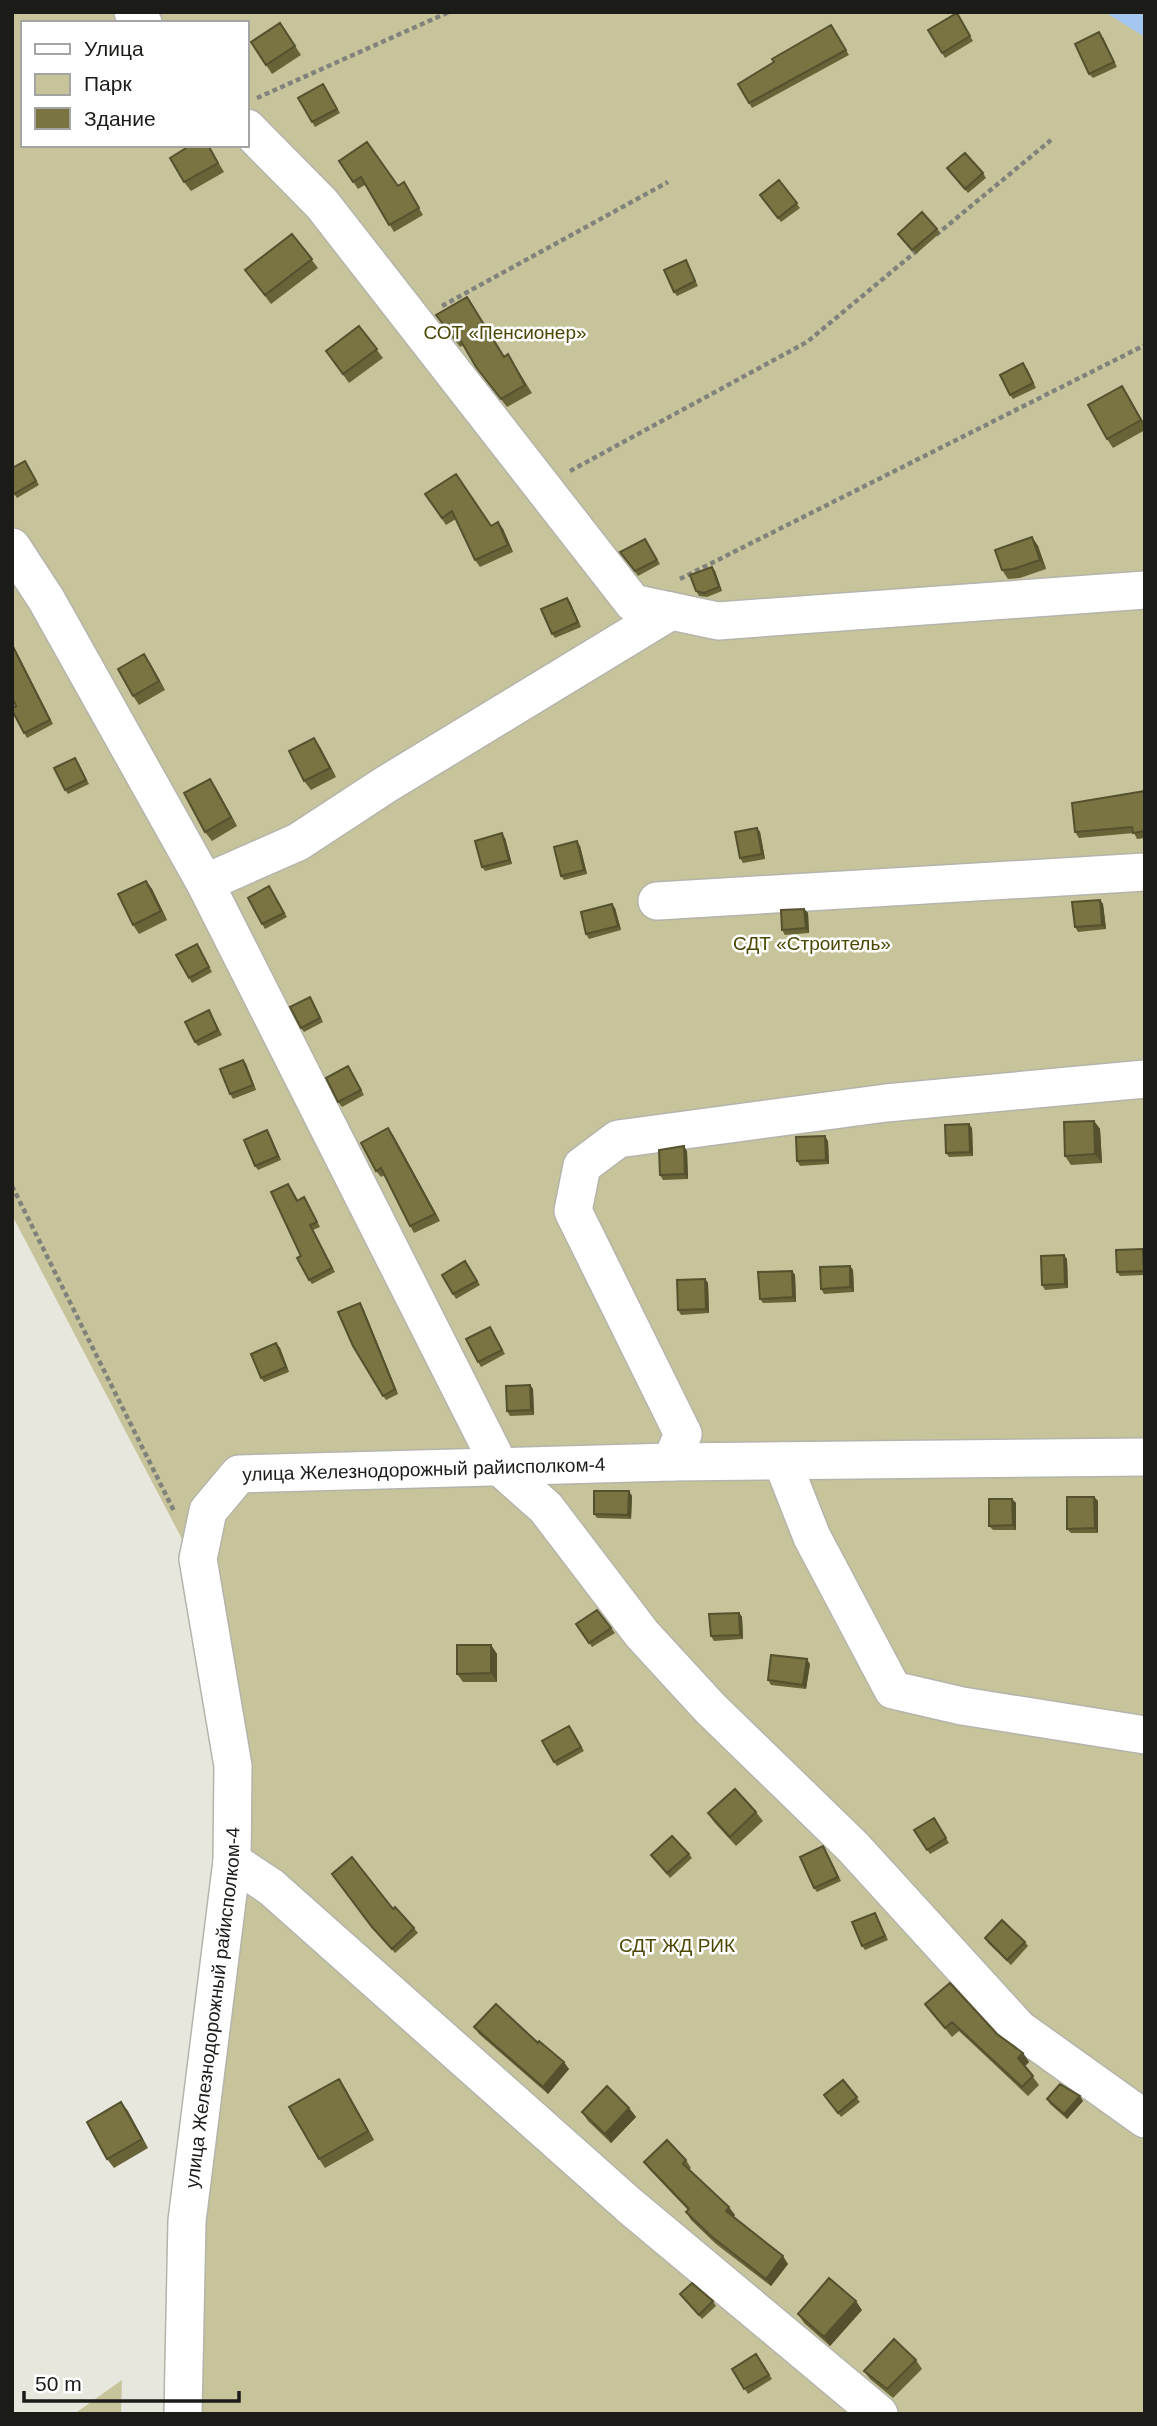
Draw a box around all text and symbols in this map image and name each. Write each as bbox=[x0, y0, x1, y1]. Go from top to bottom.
legend bbox=[21, 21, 248, 147]
text: Улица bbox=[84, 37, 144, 60]
text: Парк bbox=[84, 72, 132, 95]
text: Здание bbox=[84, 107, 156, 130]
park label: СОТ «Пенсионер» bbox=[423, 322, 587, 343]
park label: СДТ «Строитель» bbox=[733, 933, 891, 954]
street label: улица Железнодорожный райисполком-4 bbox=[242, 1454, 606, 1485]
street label: улица Железнодорожный райисполком-4 bbox=[181, 1827, 243, 2189]
park label: СДТ ЖД РИК bbox=[619, 1935, 735, 1956]
scale bar bbox=[24, 2360, 240, 2404]
text: 50 m bbox=[35, 2372, 82, 2395]

